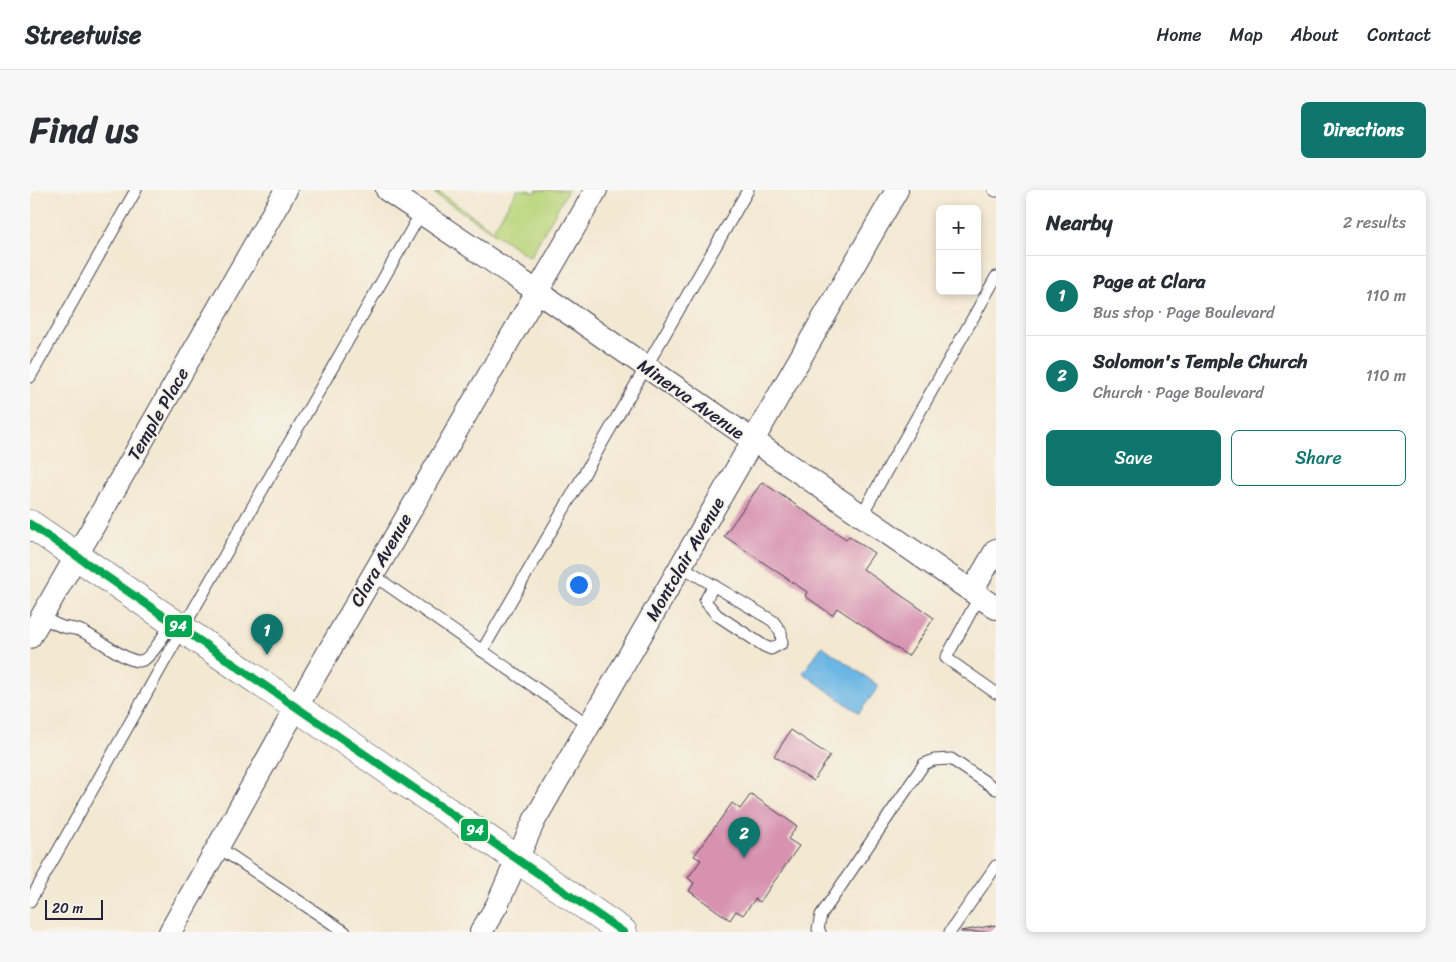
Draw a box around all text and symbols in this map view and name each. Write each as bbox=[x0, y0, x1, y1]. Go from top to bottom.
text: Streetwise bbox=[25, 14, 141, 56]
text: Home bbox=[1157, 19, 1202, 51]
text: Map bbox=[1230, 19, 1263, 51]
text: About bbox=[1291, 19, 1339, 51]
text: Contact bbox=[1367, 19, 1431, 51]
text: Find us bbox=[30, 99, 138, 161]
button: Directions bbox=[1301, 102, 1426, 158]
text: Nearby bbox=[1046, 204, 1112, 242]
map controls bbox=[936, 205, 981, 295]
button: + bbox=[936, 205, 981, 250]
text: 2 results bbox=[1343, 208, 1406, 237]
button: − bbox=[936, 250, 981, 295]
text: Page at Clara bbox=[1093, 265, 1205, 298]
text: 1 bbox=[1059, 281, 1065, 310]
text: 110 m bbox=[1366, 281, 1406, 310]
text: Bus stop · Page Boulevard bbox=[1093, 298, 1274, 327]
text: Solomon's Temple Church bbox=[1093, 345, 1307, 378]
street label: Minerva Avenue bbox=[630, 350, 752, 448]
street label: Temple Place bbox=[118, 361, 198, 467]
text: 2 bbox=[1057, 361, 1067, 390]
text: 110 m bbox=[1366, 361, 1406, 390]
text: Church · Page Boulevard bbox=[1093, 378, 1264, 407]
button: Save bbox=[1046, 430, 1221, 486]
button: Share bbox=[1231, 430, 1406, 486]
street label: Montclair Avenue bbox=[636, 491, 734, 627]
street label: Clara Avenue bbox=[341, 507, 421, 613]
your location bbox=[566, 572, 592, 598]
line badge: 94 bbox=[164, 614, 193, 638]
text: 94 bbox=[169, 614, 187, 639]
pin: 1 bbox=[251, 614, 283, 655]
pin: 2 bbox=[728, 817, 760, 858]
line badge: 94 bbox=[460, 818, 489, 842]
text: 94 bbox=[466, 818, 484, 843]
text: 20 m bbox=[52, 896, 83, 921]
scale bar bbox=[45, 897, 102, 920]

